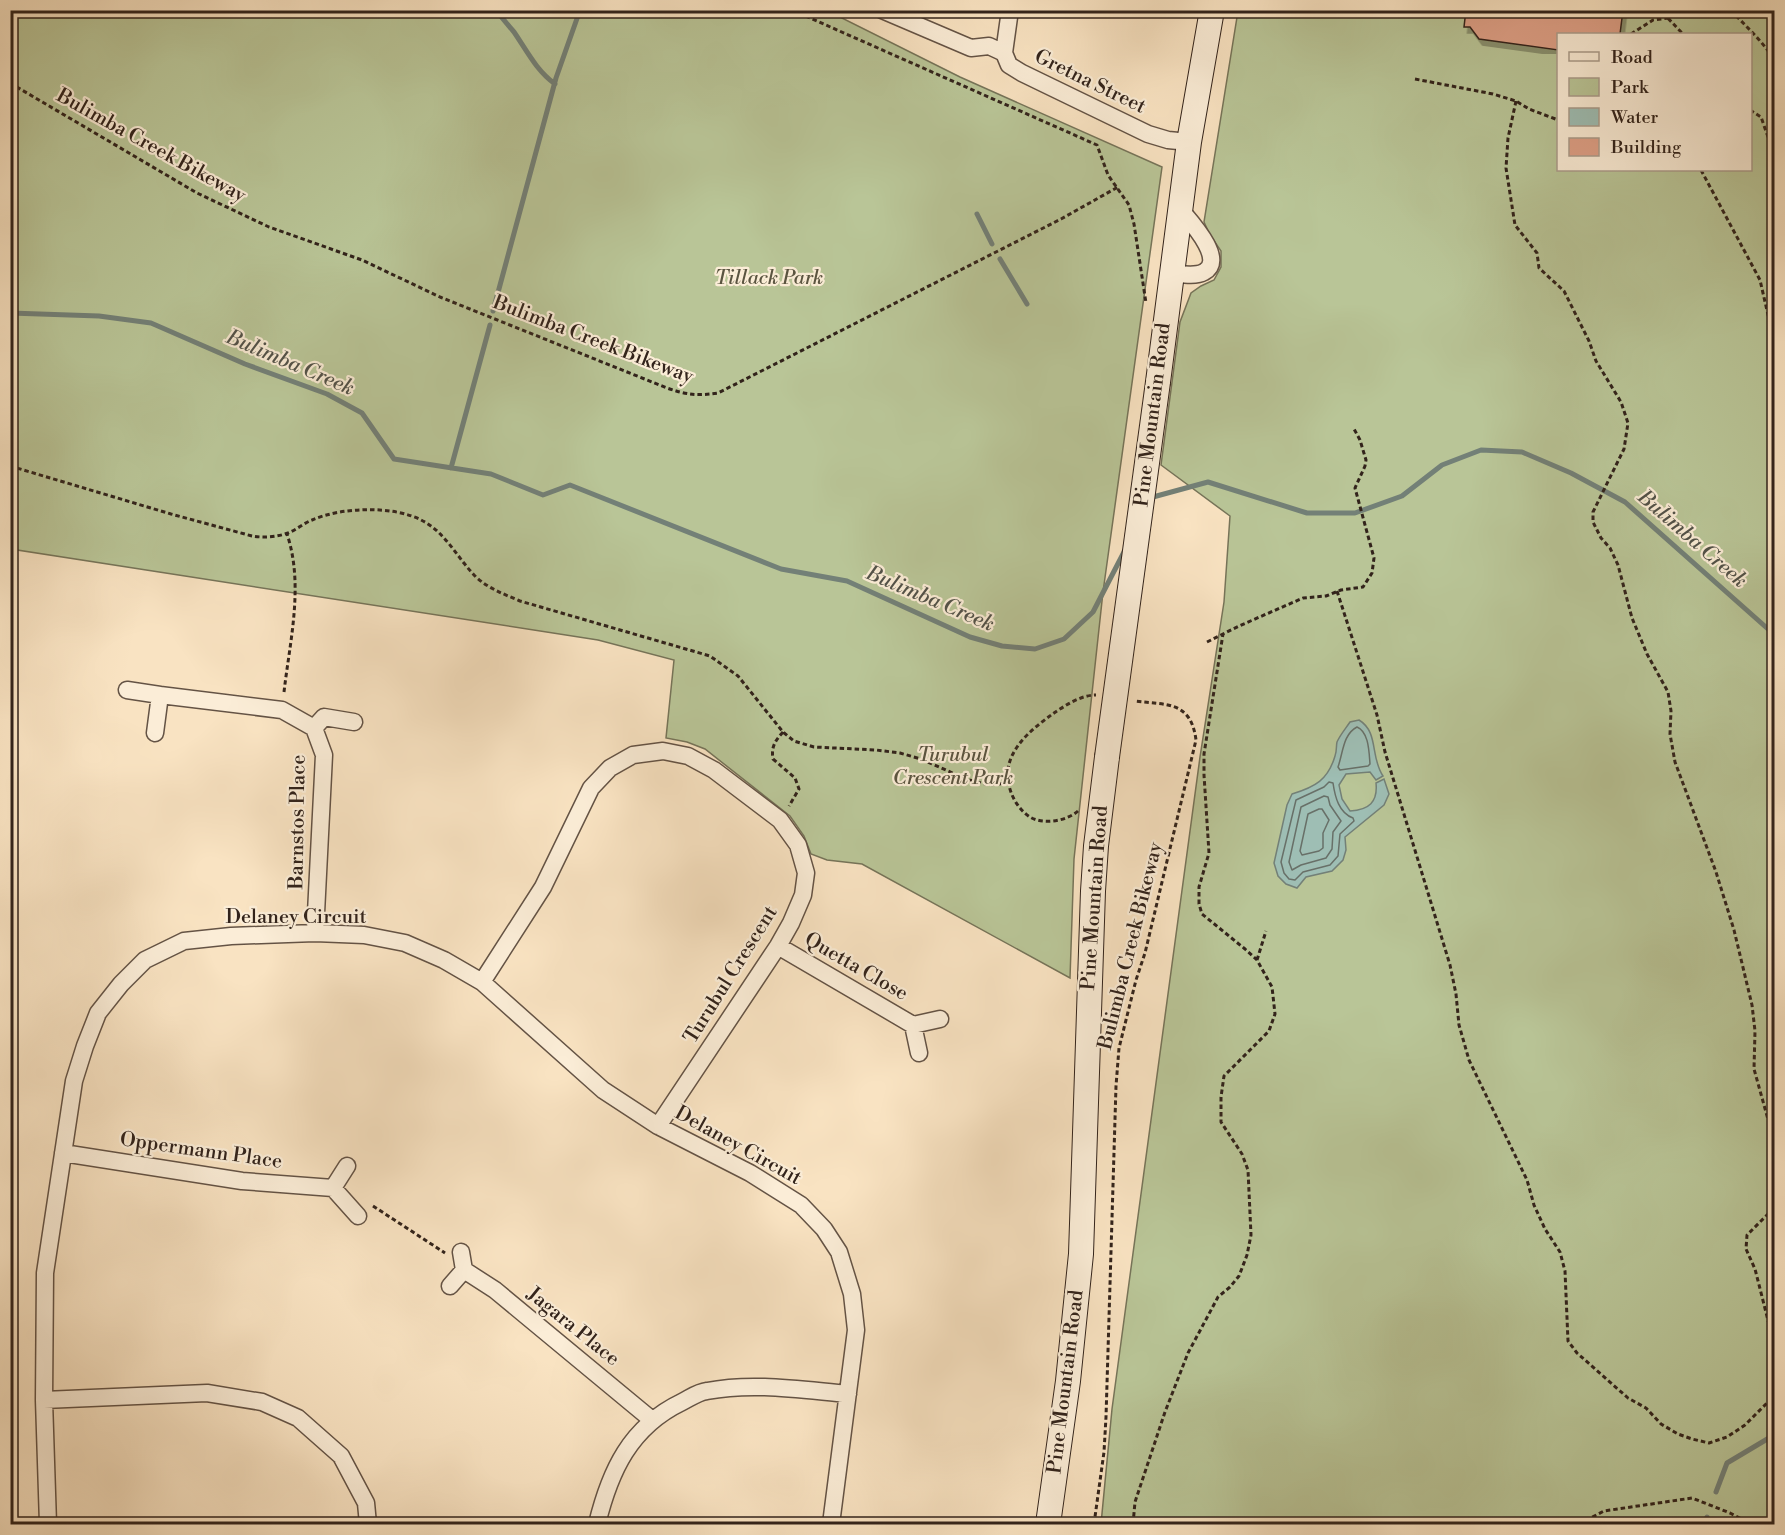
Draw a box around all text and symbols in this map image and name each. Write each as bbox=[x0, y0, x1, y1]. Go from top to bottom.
legend bbox=[1557, 33, 1752, 171]
street label: Gretna Street bbox=[1030, 44, 1150, 120]
text: Road bbox=[1611, 46, 1654, 69]
text: Park bbox=[1611, 76, 1650, 99]
street label: Bulimba Creek Bikeway bbox=[51, 83, 250, 209]
text: Water bbox=[1610, 106, 1659, 129]
text: Building bbox=[1610, 136, 1682, 159]
park label: Tillack Park bbox=[715, 266, 823, 291]
street label: Bulimba Creek Bikeway bbox=[488, 290, 697, 390]
street label: Pine Mountain Road bbox=[1129, 321, 1177, 508]
water label: Bulimba Creek bbox=[221, 324, 358, 402]
water label: Bulimba Creek bbox=[1631, 484, 1752, 594]
water label: Bulimba Creek bbox=[861, 560, 998, 638]
park label: Turubul Crescent Park bbox=[893, 743, 1013, 791]
street label: Barnstos Place bbox=[284, 754, 312, 891]
street label: Pine Mountain Road bbox=[1076, 804, 1114, 991]
street label: Bulimba Creek Bikeway bbox=[1093, 840, 1169, 1053]
street label: Turubul Crescent bbox=[679, 902, 783, 1048]
street label: Delaney Circuit bbox=[225, 905, 367, 930]
street label: Quetta Close bbox=[800, 927, 912, 1007]
street label: Delaney Circuit bbox=[670, 1101, 806, 1191]
street label: Oppermann Place bbox=[118, 1127, 284, 1175]
street label: Jagara Place bbox=[521, 1281, 624, 1372]
street label: Pine Mountain Road bbox=[1042, 1288, 1090, 1475]

